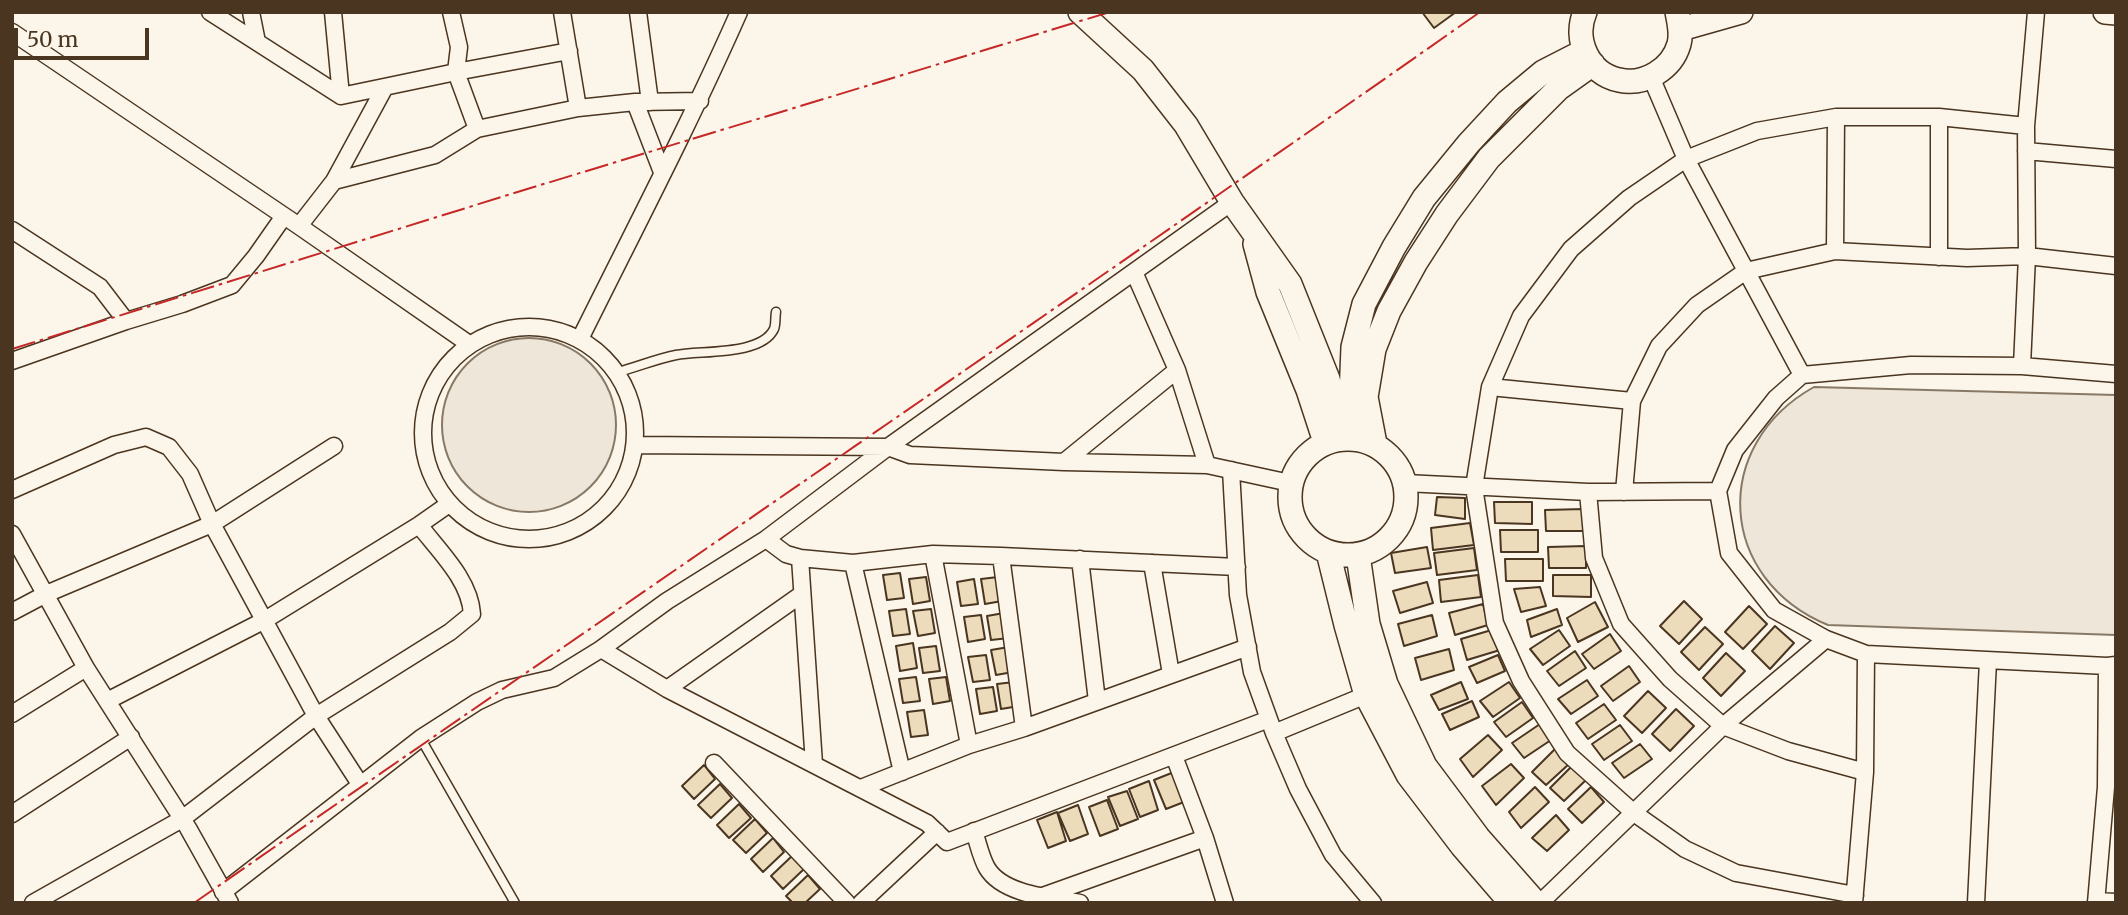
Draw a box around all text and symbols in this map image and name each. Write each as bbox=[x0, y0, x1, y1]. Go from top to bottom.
scale bar bbox=[18, 14, 152, 58]
text: 50 m bbox=[27, 26, 78, 53]

